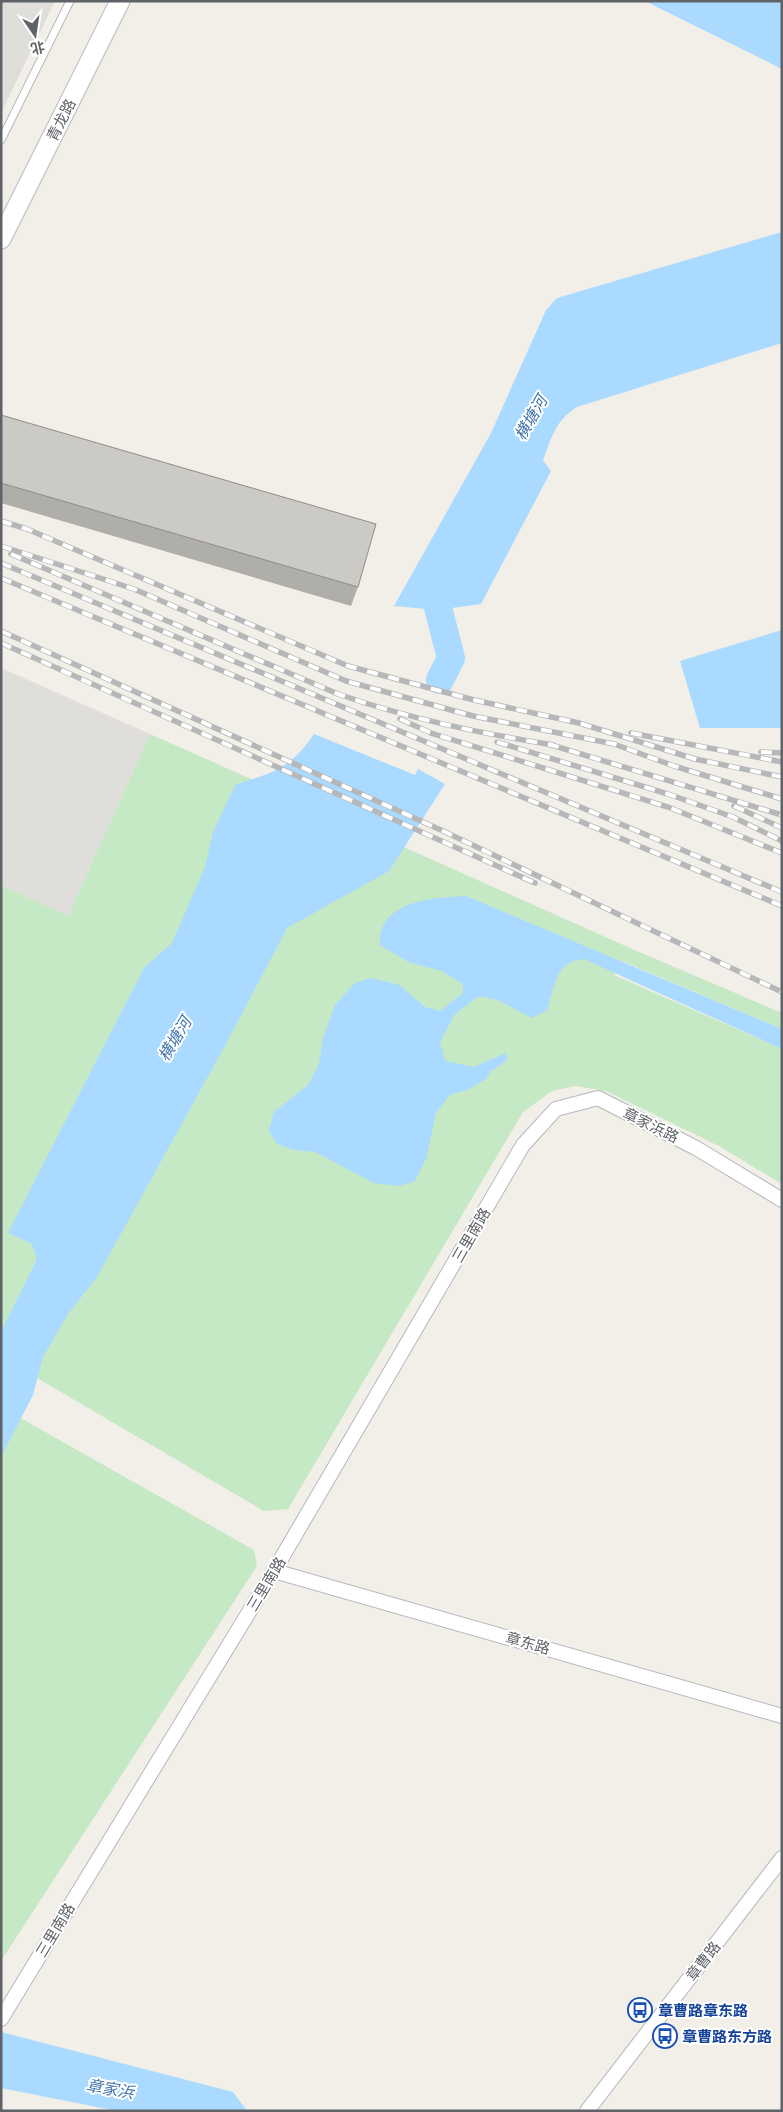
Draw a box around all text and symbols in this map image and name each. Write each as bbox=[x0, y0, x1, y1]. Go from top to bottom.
north arrow bbox=[10, 10, 60, 60]
text: 北 bbox=[29, 37, 47, 58]
street label: 青龙路 bbox=[42, 96, 80, 144]
water label: 横塘河 bbox=[511, 390, 553, 444]
water label: 横塘河 bbox=[154, 1011, 197, 1064]
street label: 章家浜路 bbox=[620, 1103, 682, 1147]
street label: 三里南路 bbox=[448, 1204, 494, 1266]
street label: 三里南路 bbox=[242, 1553, 290, 1615]
street label: 章东路 bbox=[504, 1628, 552, 1658]
street label: 三里南路 bbox=[31, 1899, 79, 1961]
street label: 章曹路 bbox=[682, 1937, 724, 1985]
bus stop icon: 章曹路章东路 bbox=[627, 1997, 653, 2023]
place label: 章曹路章东路 bbox=[658, 2001, 748, 2020]
bus stop icon: 章曹路东方路 bbox=[652, 2023, 678, 2049]
place label: 章曹路东方路 bbox=[682, 2027, 772, 2046]
water label: 章家浜 bbox=[85, 2075, 137, 2103]

